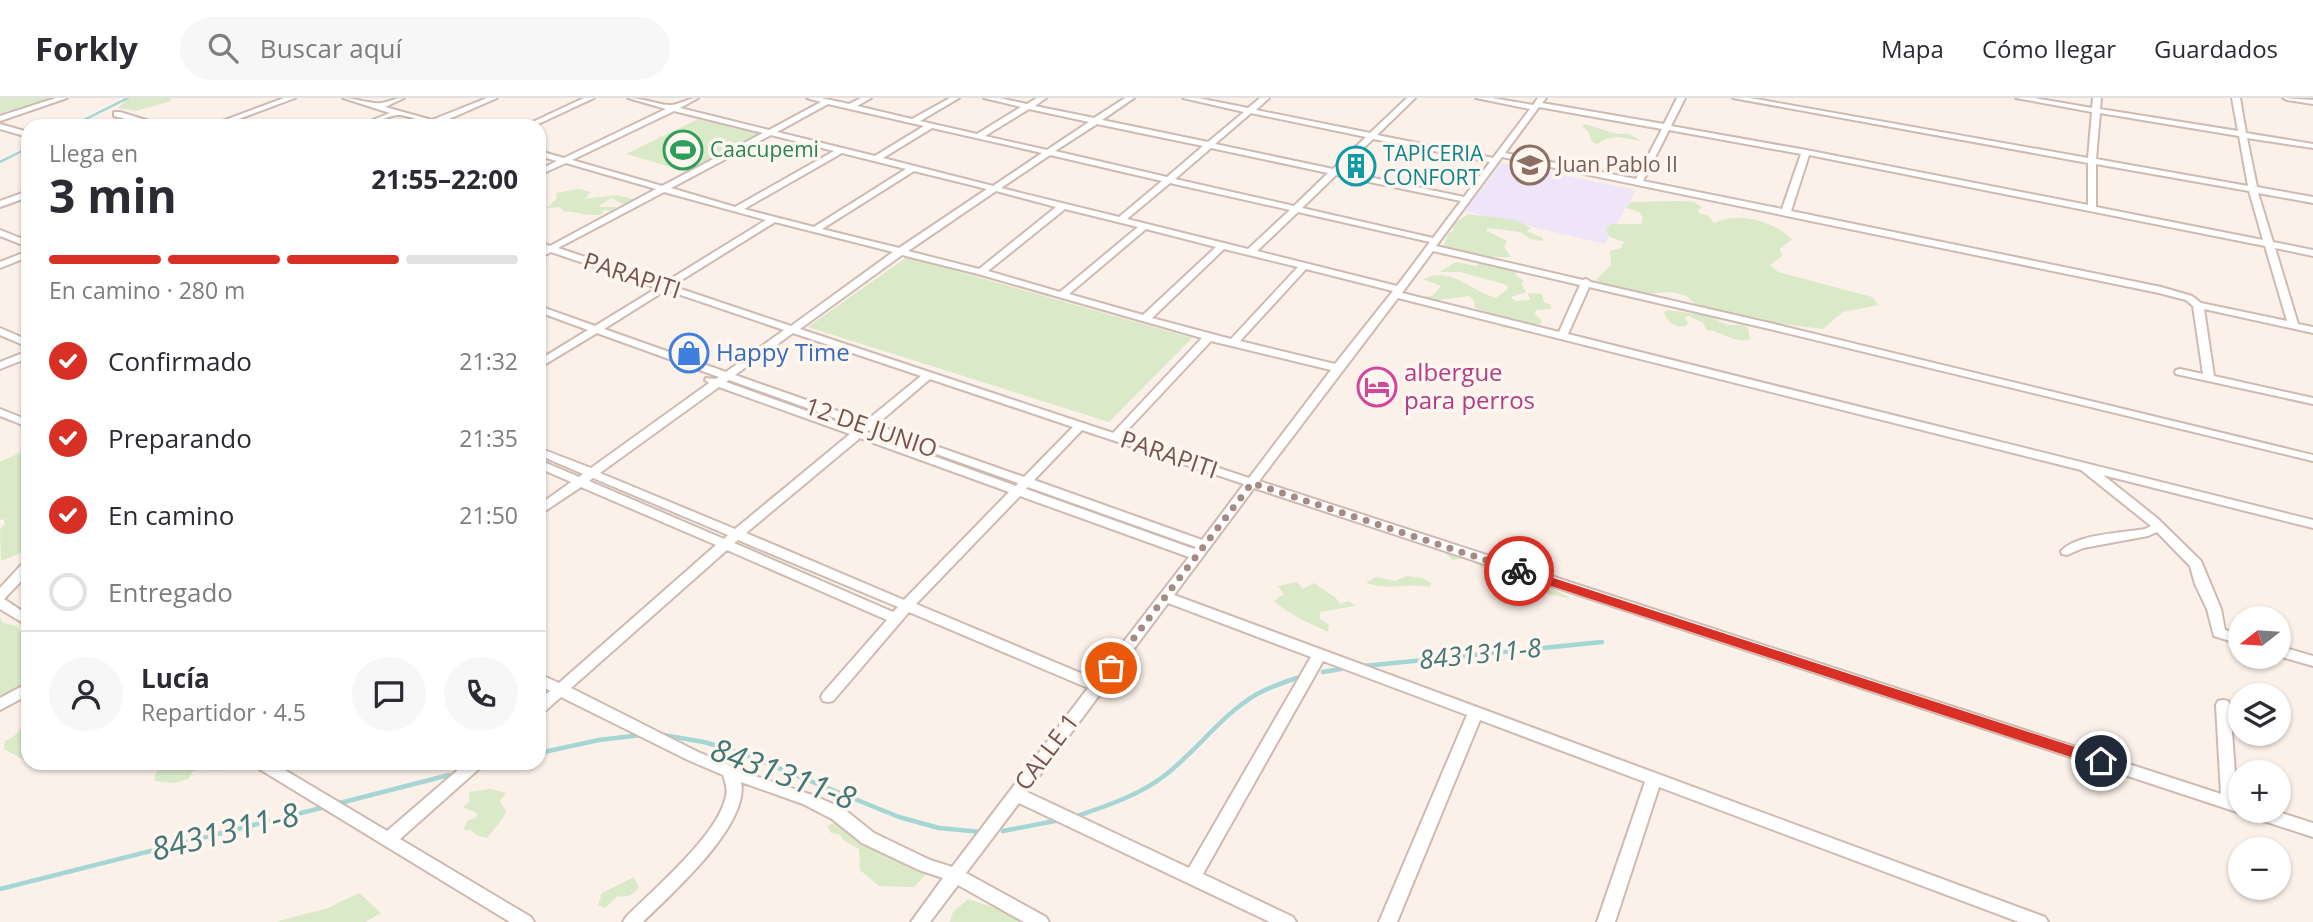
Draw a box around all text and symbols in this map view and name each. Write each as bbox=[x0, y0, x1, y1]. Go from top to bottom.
search box bbox=[180, 17, 670, 80]
text: Forkly bbox=[35, 26, 138, 71]
icon: search bbox=[204, 29, 242, 67]
text: Buscar aquí bbox=[260, 30, 402, 66]
text: Mapa bbox=[1881, 32, 1944, 65]
text: Cómo llegar bbox=[1982, 32, 2116, 65]
text: Guardados bbox=[2154, 32, 2278, 65]
sports icon: Caacupemi bbox=[662, 129, 704, 171]
place label: Caacupemi bbox=[710, 135, 819, 163]
text: Llega en bbox=[49, 137, 138, 169]
place label: TAPICERIA CONFORT bbox=[1383, 139, 1484, 191]
school or university icon: Juan Pablo II bbox=[1509, 144, 1551, 186]
building icon: TAPICERIA CONFORT bbox=[1335, 145, 1377, 187]
place label: Juan Pablo II bbox=[1555, 150, 1678, 178]
text: 21:55–22:00 bbox=[371, 161, 518, 197]
text: 3 min bbox=[49, 164, 177, 226]
street label: PARAPITI bbox=[579, 243, 685, 306]
text: En camino · 280 m bbox=[49, 274, 245, 306]
shop icon: Happy Time bbox=[668, 332, 710, 374]
place label: Happy Time bbox=[716, 335, 850, 368]
icon: check bbox=[49, 342, 87, 380]
text: Confirmado bbox=[108, 343, 252, 379]
text: 21:32 bbox=[459, 345, 518, 377]
place label: albergue para perros bbox=[1404, 355, 1535, 416]
hotel icon: albergue para perros bbox=[1356, 366, 1398, 408]
street label: 12 DE JUNIO bbox=[801, 389, 942, 465]
icon: check bbox=[49, 419, 87, 457]
text: Preparando bbox=[108, 420, 252, 456]
text: 21:35 bbox=[459, 422, 518, 454]
street label: PARAPITI bbox=[1117, 422, 1222, 486]
icon: check bbox=[49, 496, 87, 534]
text: En camino bbox=[108, 497, 234, 533]
text: 21:50 bbox=[459, 499, 518, 531]
courier bbox=[1484, 536, 1554, 606]
icon: bike bbox=[1500, 552, 1538, 590]
text: Entregado bbox=[108, 574, 233, 610]
north arrow bbox=[2228, 606, 2291, 668]
map controls bbox=[2228, 606, 2291, 900]
water label: 8431311-8 bbox=[1417, 629, 1543, 677]
pin bbox=[1081, 638, 1141, 698]
icon: bag bbox=[1092, 649, 1130, 687]
button: person bbox=[49, 657, 123, 731]
button: chat bbox=[352, 657, 426, 731]
button: phone bbox=[444, 657, 518, 731]
text: Lucía bbox=[141, 660, 210, 696]
button: layers bbox=[2228, 683, 2291, 746]
text: Repartidor · 4.5 bbox=[141, 696, 306, 728]
street label: CALLE 1 bbox=[1006, 706, 1086, 796]
water label: 8431311-8 bbox=[705, 727, 862, 819]
pin bbox=[2071, 731, 2131, 791]
icon: home bbox=[2082, 742, 2120, 780]
button: + bbox=[2228, 760, 2291, 823]
water label: 8431311-8 bbox=[146, 791, 303, 870]
button: − bbox=[2228, 837, 2291, 900]

